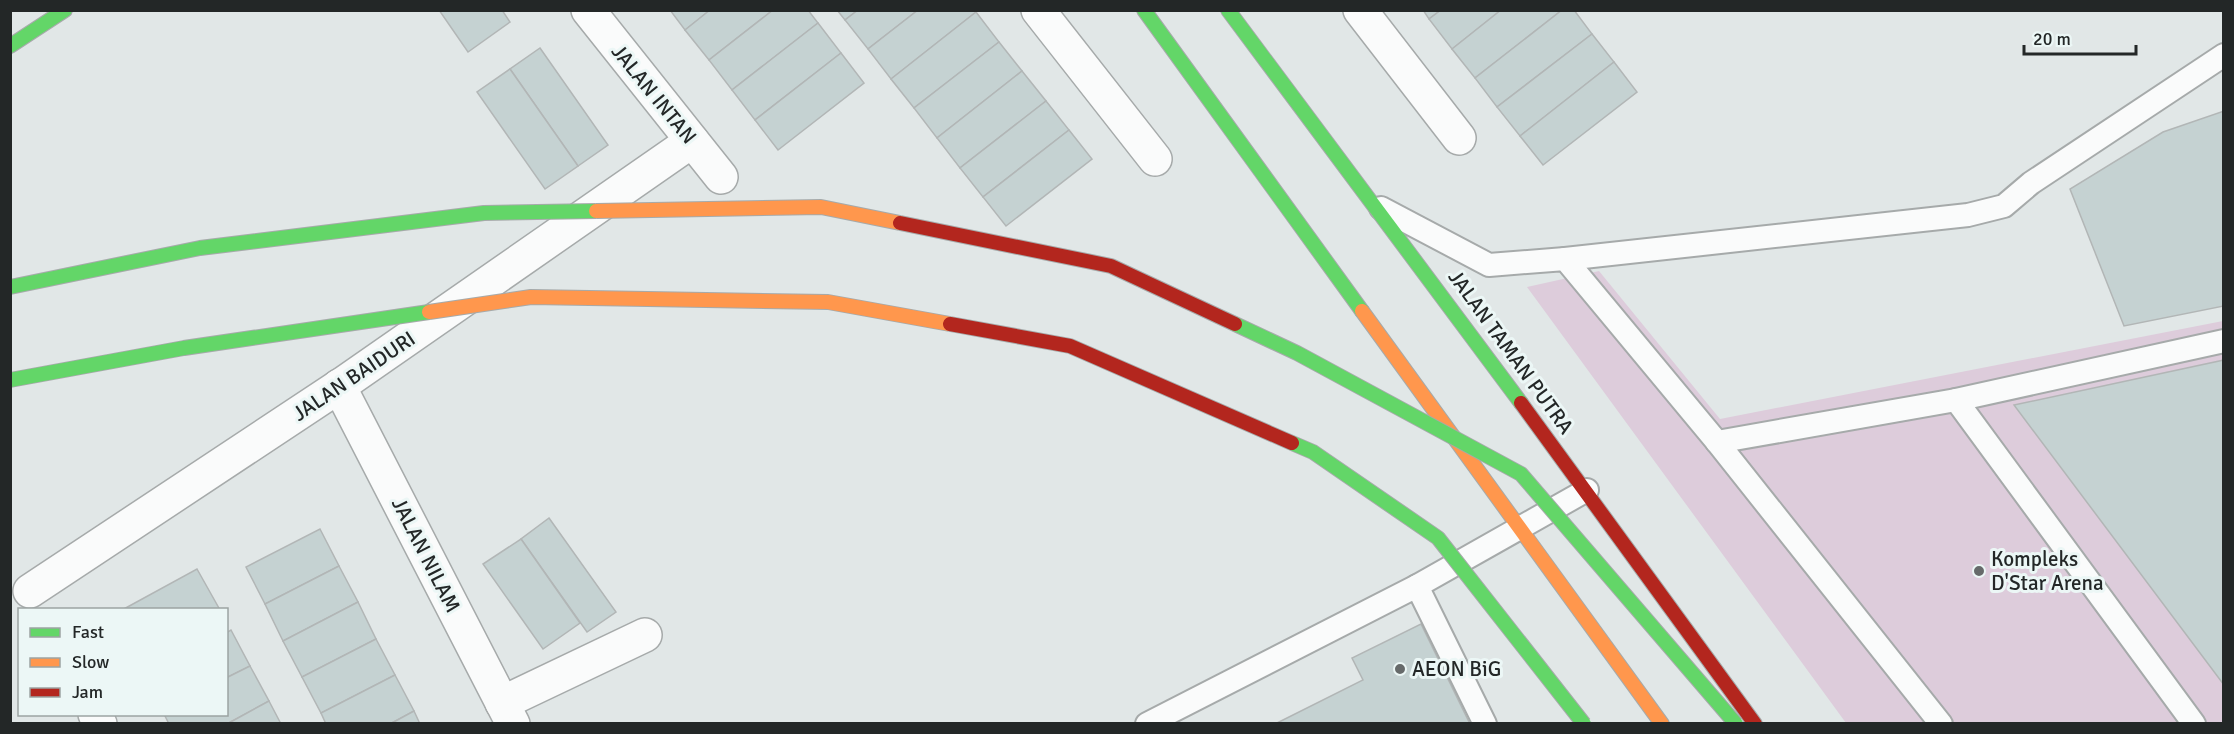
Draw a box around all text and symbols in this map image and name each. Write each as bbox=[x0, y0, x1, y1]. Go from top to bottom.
scale bar bbox=[2024, 18, 2136, 56]
text: 20 m bbox=[2033, 28, 2071, 50]
street label: JALAN INTAN bbox=[606, 39, 702, 149]
street label: JALAN TAMAN PUTRA bbox=[1443, 265, 1579, 439]
street label: JALAN BAIDURI bbox=[288, 325, 420, 427]
street label: JALAN NILAM bbox=[386, 493, 466, 617]
place label: Kompleks D'Star Arena bbox=[1991, 546, 2104, 596]
marker: Kompleks D'Star Arena bbox=[1972, 564, 1986, 578]
legend bbox=[18, 608, 228, 716]
text: Fast bbox=[72, 621, 104, 643]
text: Slow bbox=[72, 651, 109, 673]
place label: AEON BiG bbox=[1412, 656, 1501, 682]
marker: AEON BiG bbox=[1393, 662, 1407, 676]
text: Jam bbox=[72, 681, 103, 703]

